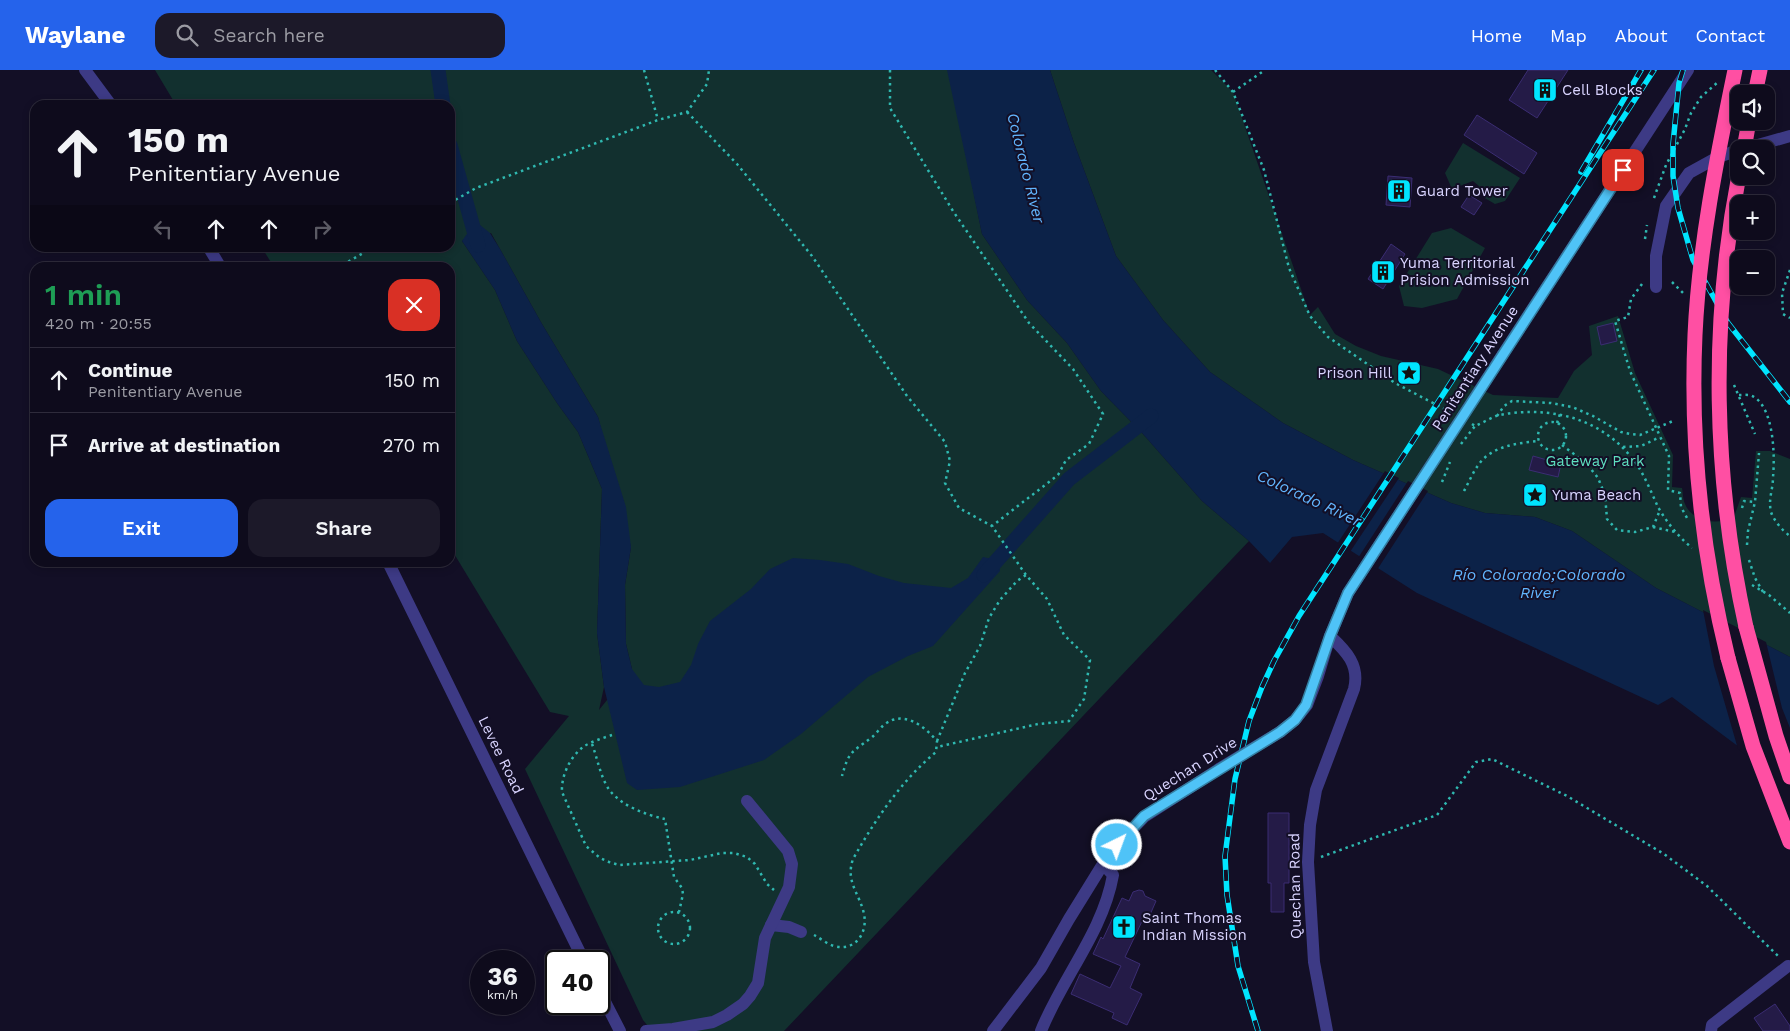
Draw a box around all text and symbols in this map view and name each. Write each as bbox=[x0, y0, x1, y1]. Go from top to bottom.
search box bbox=[155, 13, 505, 58]
text: Waylane bbox=[25, 21, 125, 49]
icon: search bbox=[173, 21, 201, 49]
text: Search here bbox=[213, 24, 325, 47]
text: Home bbox=[1471, 25, 1522, 46]
text: Map bbox=[1550, 25, 1587, 46]
text: About bbox=[1615, 25, 1667, 46]
text: Contact bbox=[1695, 25, 1765, 46]
building icon: Cell Blocks bbox=[1532, 77, 1558, 103]
place label: Cell Blocks bbox=[1562, 81, 1643, 99]
map controls bbox=[1730, 85, 1775, 295]
button: sound bbox=[1730, 85, 1775, 130]
water label: Colorado River bbox=[1003, 111, 1049, 226]
text: 150 m bbox=[128, 119, 229, 161]
icon: ahead bbox=[45, 120, 110, 185]
button: search bbox=[1730, 140, 1775, 185]
pin bbox=[1602, 149, 1644, 191]
icon: arrive bbox=[1609, 156, 1637, 184]
text: Penitentiary Avenue bbox=[128, 161, 341, 186]
building icon: Guard Tower bbox=[1386, 178, 1412, 204]
place label: Guard Tower bbox=[1416, 182, 1508, 200]
button: + bbox=[1730, 195, 1775, 240]
icon: left bbox=[149, 215, 177, 243]
icon: ahead bbox=[202, 215, 230, 243]
icon: ahead bbox=[255, 215, 283, 243]
icon: right bbox=[308, 215, 336, 243]
button: − bbox=[1730, 250, 1775, 295]
place label: Yuma Territorial Prision Admission bbox=[1400, 254, 1530, 289]
building icon: Yuma Territorial Prision Admission bbox=[1370, 259, 1396, 285]
text: 1 min bbox=[45, 277, 122, 312]
button: close bbox=[388, 279, 440, 331]
street label: Penitentiary Avenue bbox=[1428, 302, 1522, 434]
text: 420 m · 20:55 bbox=[45, 314, 152, 333]
text: Continue bbox=[88, 359, 172, 382]
place icon: Prison Hill bbox=[1396, 360, 1422, 386]
place label: Prison Hill bbox=[1317, 364, 1392, 382]
icon: ahead bbox=[45, 366, 73, 394]
text: 150 m bbox=[385, 369, 440, 392]
text: Penitentiary Avenue bbox=[88, 382, 243, 401]
icon: arrive bbox=[45, 431, 73, 459]
text: Arrive at destination bbox=[88, 434, 280, 457]
text: 270 m bbox=[383, 434, 440, 457]
park label: Gateway Park bbox=[1546, 452, 1645, 470]
water label: Colorado River bbox=[1254, 466, 1365, 531]
place icon: Yuma Beach bbox=[1522, 482, 1548, 508]
place label: Yuma Beach bbox=[1552, 486, 1641, 504]
button: Exit bbox=[45, 499, 238, 557]
button: Share bbox=[248, 499, 440, 557]
water label: Río Colorado;Colorado River bbox=[1452, 565, 1626, 602]
street label: Levee Road bbox=[474, 713, 528, 797]
street label: Quechan Drive bbox=[1140, 733, 1240, 805]
position arrow bbox=[1090, 818, 1142, 870]
street label: Quechan Road bbox=[1285, 833, 1305, 939]
place label: Saint Thomas Indian Mission bbox=[1142, 909, 1247, 944]
church icon: Saint Thomas Indian Mission bbox=[1111, 914, 1137, 940]
speed limit sign: 40 bbox=[545, 950, 610, 1015]
text: 36 bbox=[487, 962, 518, 991]
text: km/h bbox=[487, 988, 518, 1002]

